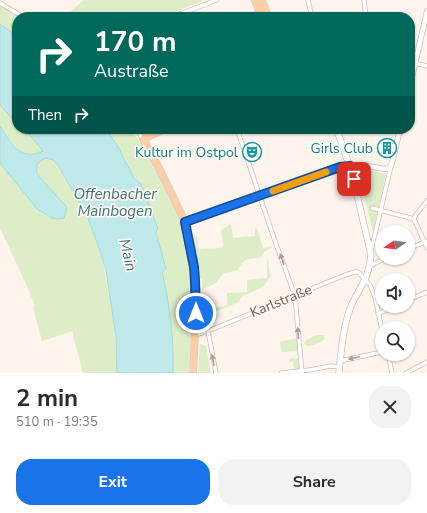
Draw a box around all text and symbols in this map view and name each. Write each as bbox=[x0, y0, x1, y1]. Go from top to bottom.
text: 170 m bbox=[94, 23, 177, 61]
icon: right bbox=[28, 28, 80, 80]
text: Austraße bbox=[94, 59, 169, 83]
icon: right bbox=[70, 104, 92, 126]
text: Then bbox=[28, 105, 62, 125]
building icon: Girls Club bbox=[376, 137, 398, 159]
place label: Girls Club bbox=[311, 139, 373, 158]
theatre icon: Kultur im Ostpol bbox=[241, 141, 263, 163]
place label: Kultur im Ostpol bbox=[135, 143, 239, 162]
pin bbox=[337, 162, 371, 196]
icon: arrive bbox=[343, 168, 365, 190]
water label: Offenbacher Mainbogen bbox=[73, 184, 157, 221]
north arrow bbox=[375, 225, 415, 265]
map controls bbox=[375, 225, 415, 361]
water label: Main bbox=[114, 237, 142, 273]
one-way arrow bbox=[278, 253, 284, 265]
button: sound bbox=[375, 273, 415, 313]
street label: Karlstraße bbox=[247, 280, 315, 322]
position arrow bbox=[175, 292, 217, 334]
button: search bbox=[375, 321, 415, 361]
one-way arrow bbox=[295, 327, 302, 339]
one-way arrow bbox=[210, 354, 216, 366]
one-way arrow bbox=[348, 356, 360, 362]
text: 2 min bbox=[16, 382, 78, 414]
button: close bbox=[369, 386, 411, 428]
text: 510 m · 19:35 bbox=[16, 413, 98, 431]
button: Exit bbox=[16, 459, 210, 505]
button: Share bbox=[218, 459, 411, 505]

